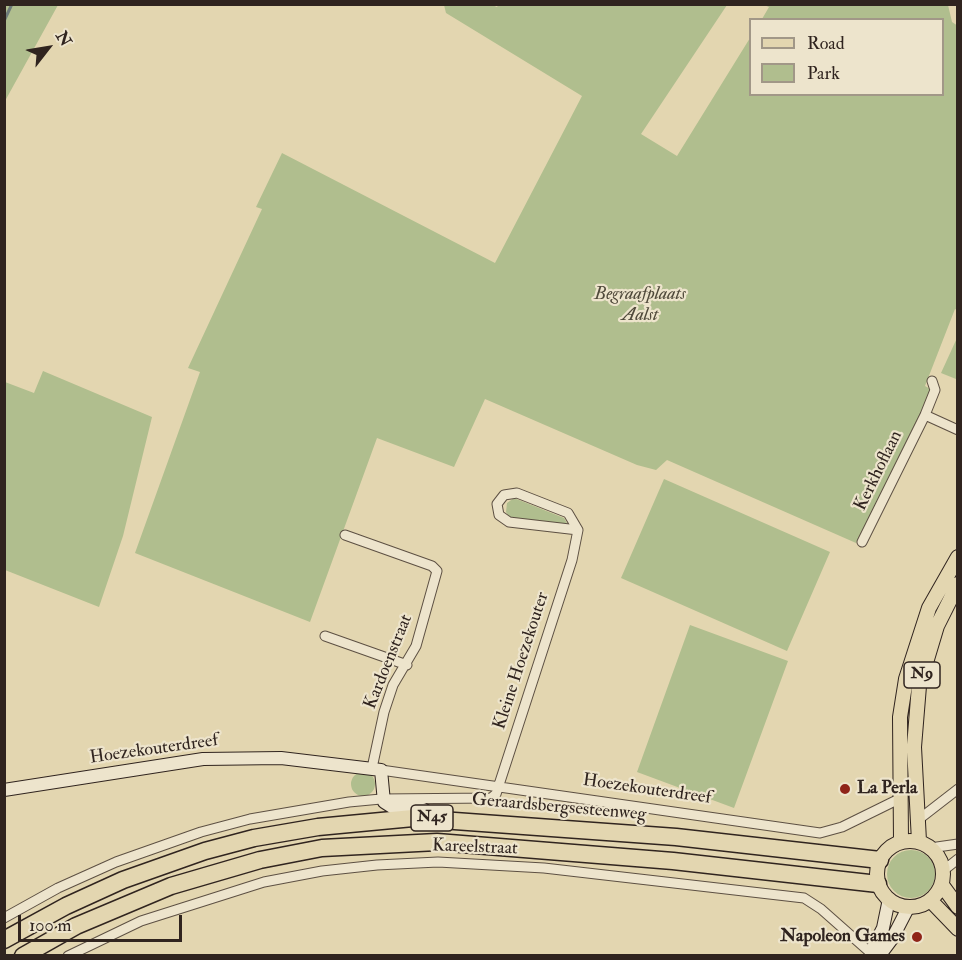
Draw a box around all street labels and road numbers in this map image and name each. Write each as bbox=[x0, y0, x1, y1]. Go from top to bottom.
street label: Kerkhoflaan bbox=[850, 427, 908, 515]
street label: Kleine Hoezekouter bbox=[490, 590, 554, 732]
street label: Kardoenstraat bbox=[360, 611, 418, 713]
road number: N9 bbox=[904, 662, 940, 688]
street label: Hoezekouterdreef bbox=[88, 730, 220, 770]
street label: Hoezekouterdreef bbox=[581, 770, 713, 810]
street label: Geraardsbergsesteenweg bbox=[471, 790, 647, 826]
road number: N45 bbox=[411, 805, 453, 831]
street label: Kareelstraat bbox=[432, 836, 518, 860]

